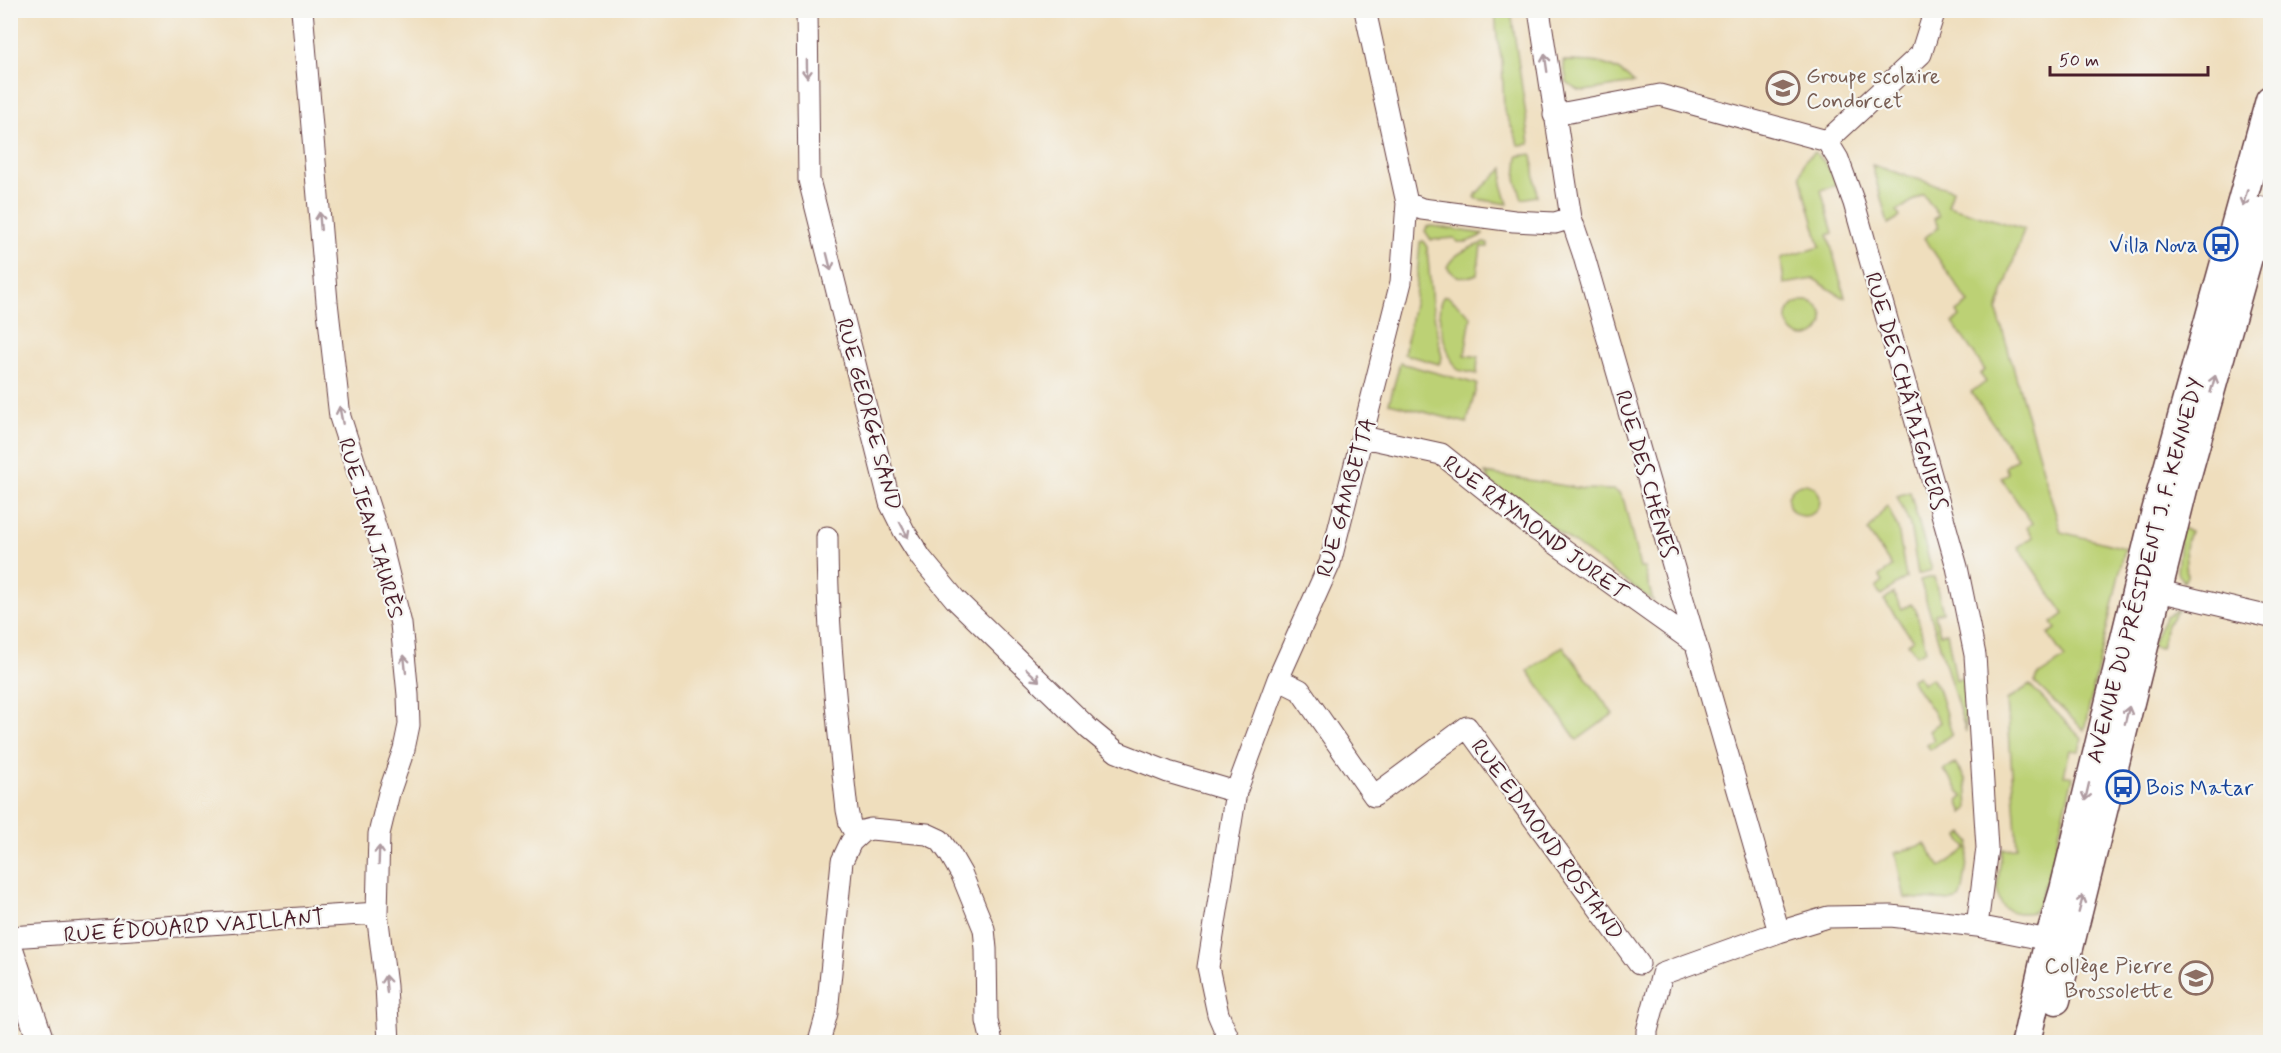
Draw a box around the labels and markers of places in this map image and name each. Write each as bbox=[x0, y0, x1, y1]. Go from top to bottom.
place label: Groupe scolaire Condorcet bbox=[1806, 63, 1940, 116]
school or university icon: Groupe scolaire Condorcet bbox=[1765, 70, 1801, 106]
bus stop icon: Villa Nova bbox=[2203, 226, 2239, 262]
place label: Villa Nova bbox=[2109, 232, 2198, 260]
bus stop icon: Bois Matar bbox=[2105, 769, 2141, 805]
place label: Bois Matar bbox=[2146, 775, 2254, 803]
place label: Collège Pierre Brossolette bbox=[2044, 953, 2173, 1006]
school or university icon: Collège Pierre Brossolette bbox=[2178, 960, 2214, 996]

